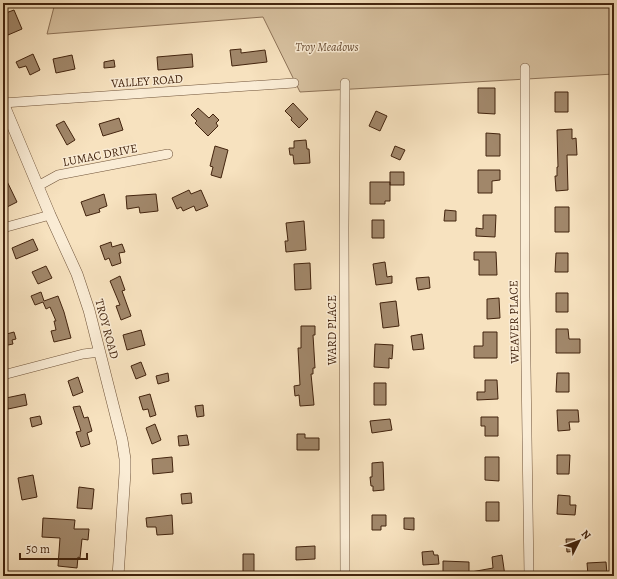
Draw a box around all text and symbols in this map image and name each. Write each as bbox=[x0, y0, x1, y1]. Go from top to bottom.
park label: Troy Meadows bbox=[295, 39, 359, 55]
street label: VALLEY ROAD bbox=[110, 71, 183, 92]
street label: LUMAC DRIVE bbox=[61, 140, 139, 170]
street label: WEAVER PLACE bbox=[505, 280, 523, 365]
street label: WARD PLACE bbox=[324, 295, 340, 366]
street label: TROY ROAD bbox=[91, 297, 123, 361]
north arrow bbox=[559, 521, 599, 561]
text: N bbox=[578, 527, 594, 543]
scale bar bbox=[20, 535, 87, 561]
text: 50 m bbox=[26, 541, 50, 557]

